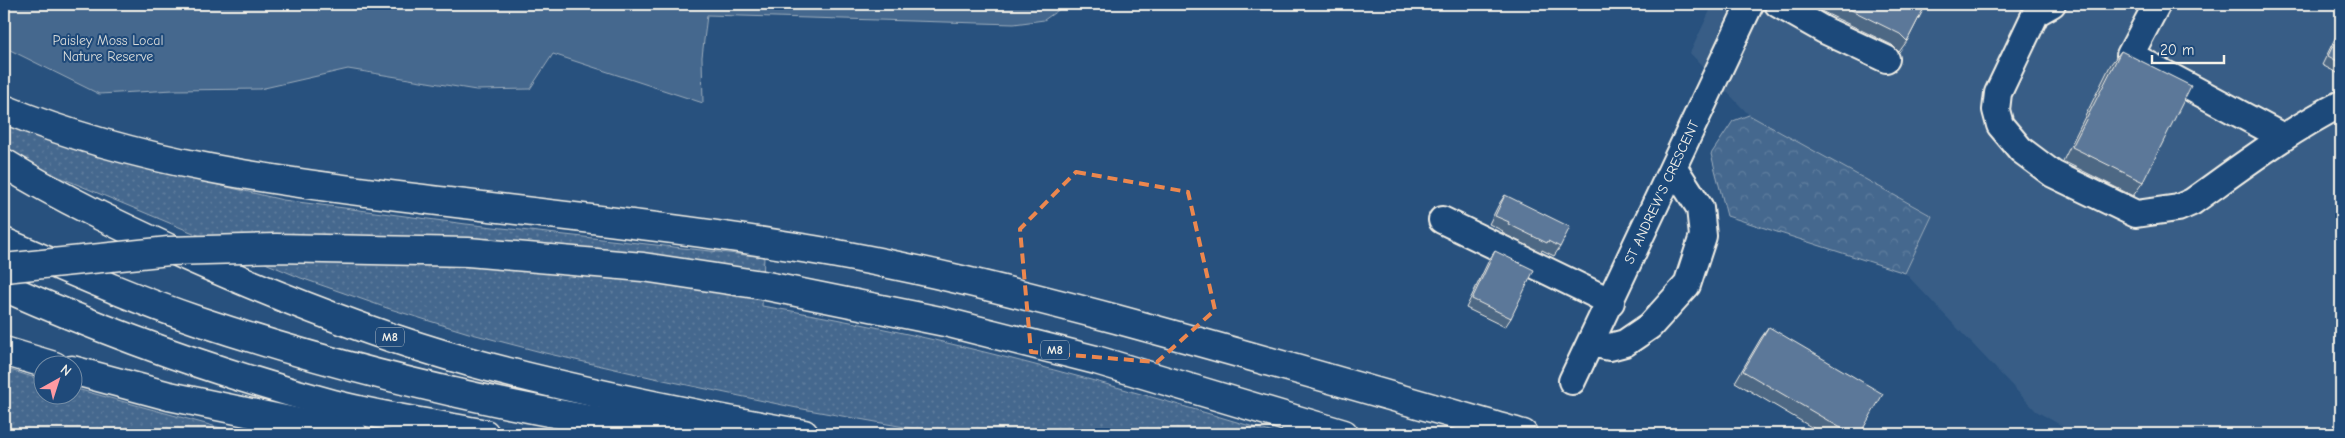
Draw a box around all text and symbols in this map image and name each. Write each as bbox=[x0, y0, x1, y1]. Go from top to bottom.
park label: Paisley Moss Local Nature Reserve bbox=[52, 32, 164, 65]
scale bar bbox=[2152, 32, 2225, 64]
text: 20 m bbox=[2160, 41, 2194, 59]
street label: ST ANDREW'S CRESCENT bbox=[1620, 117, 1703, 267]
road number: M8 bbox=[376, 328, 404, 347]
road number: M8 bbox=[1041, 340, 1069, 360]
north arrow bbox=[32, 356, 82, 406]
text: N bbox=[57, 361, 75, 380]

